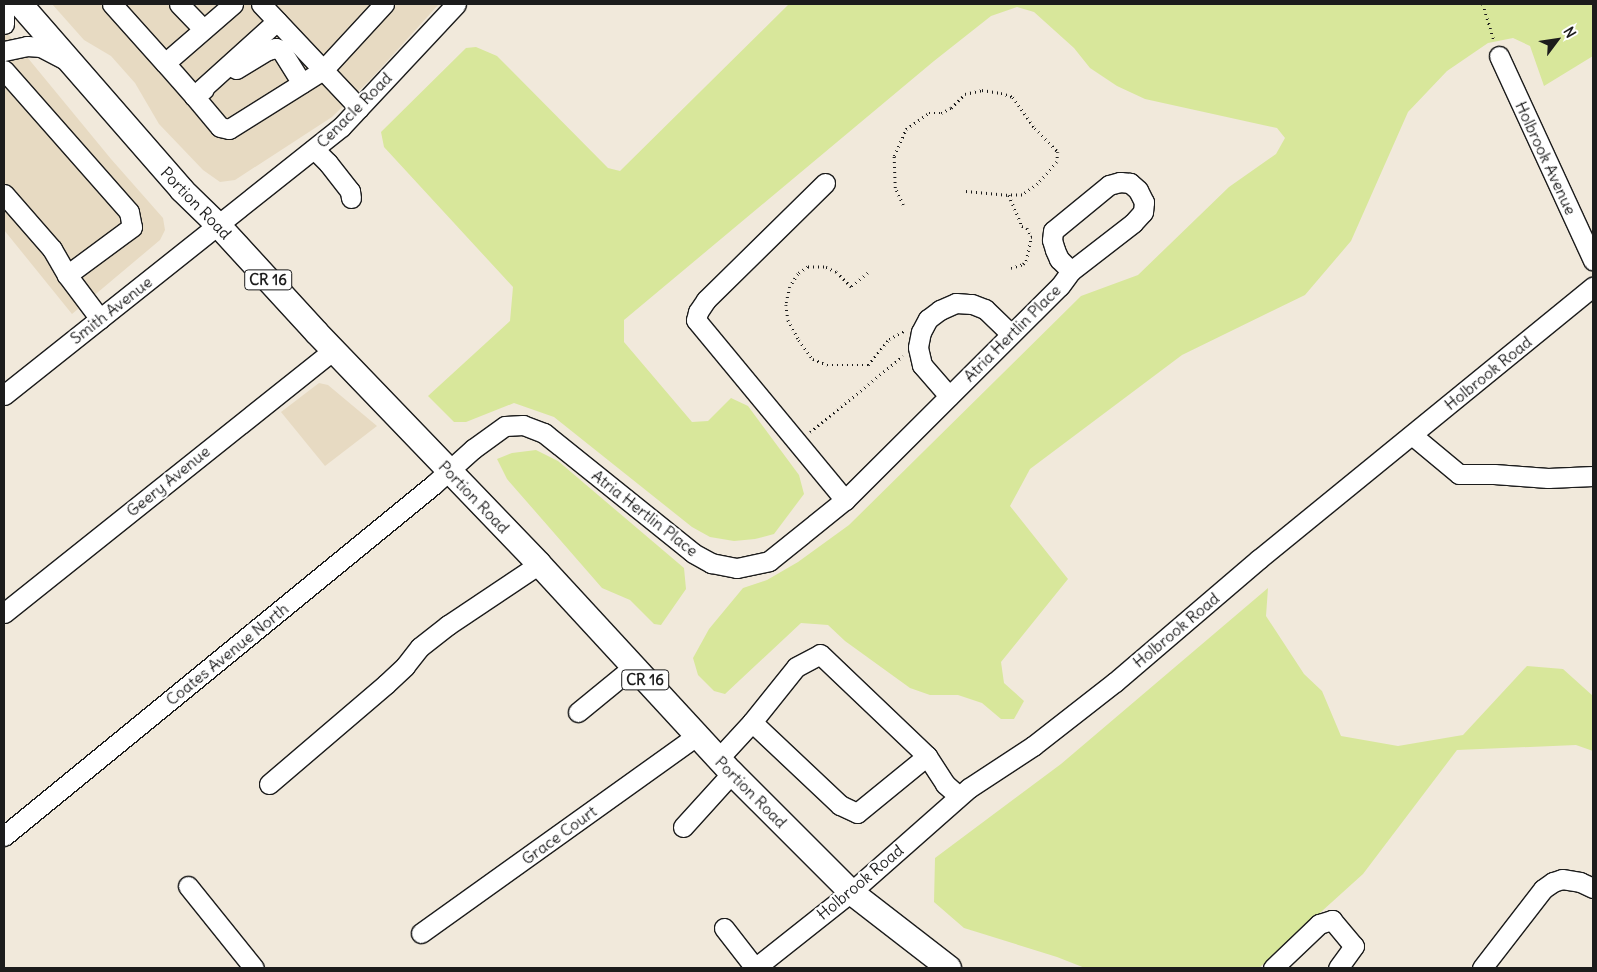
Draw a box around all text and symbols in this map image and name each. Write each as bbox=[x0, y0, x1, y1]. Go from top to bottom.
north arrow bbox=[1532, 15, 1582, 65]
text: N bbox=[1560, 23, 1580, 41]
street label: Cenacle Road bbox=[312, 68, 396, 152]
street label: Holbrook Avenue bbox=[1511, 98, 1581, 218]
street label: Portion Road bbox=[157, 163, 235, 243]
road number: CR 16 bbox=[243, 268, 293, 292]
street label: Smith Avenue bbox=[66, 272, 156, 348]
street label: Atria Hertlin Place bbox=[959, 280, 1065, 386]
street label: Holbrook Road bbox=[1440, 332, 1536, 414]
street label: Geery Avenue bbox=[122, 441, 214, 521]
street label: Portion Road bbox=[435, 457, 513, 537]
street label: Atria Hertlin Place bbox=[588, 466, 702, 560]
street label: Holbrook Road bbox=[1129, 588, 1223, 672]
street label: Coates Avenue North bbox=[162, 599, 292, 709]
road number: CR 16 bbox=[620, 668, 670, 692]
street label: Portion Road bbox=[711, 752, 791, 832]
street label: Grace Court bbox=[518, 801, 600, 869]
street label: Holbrook Road bbox=[813, 840, 907, 924]

